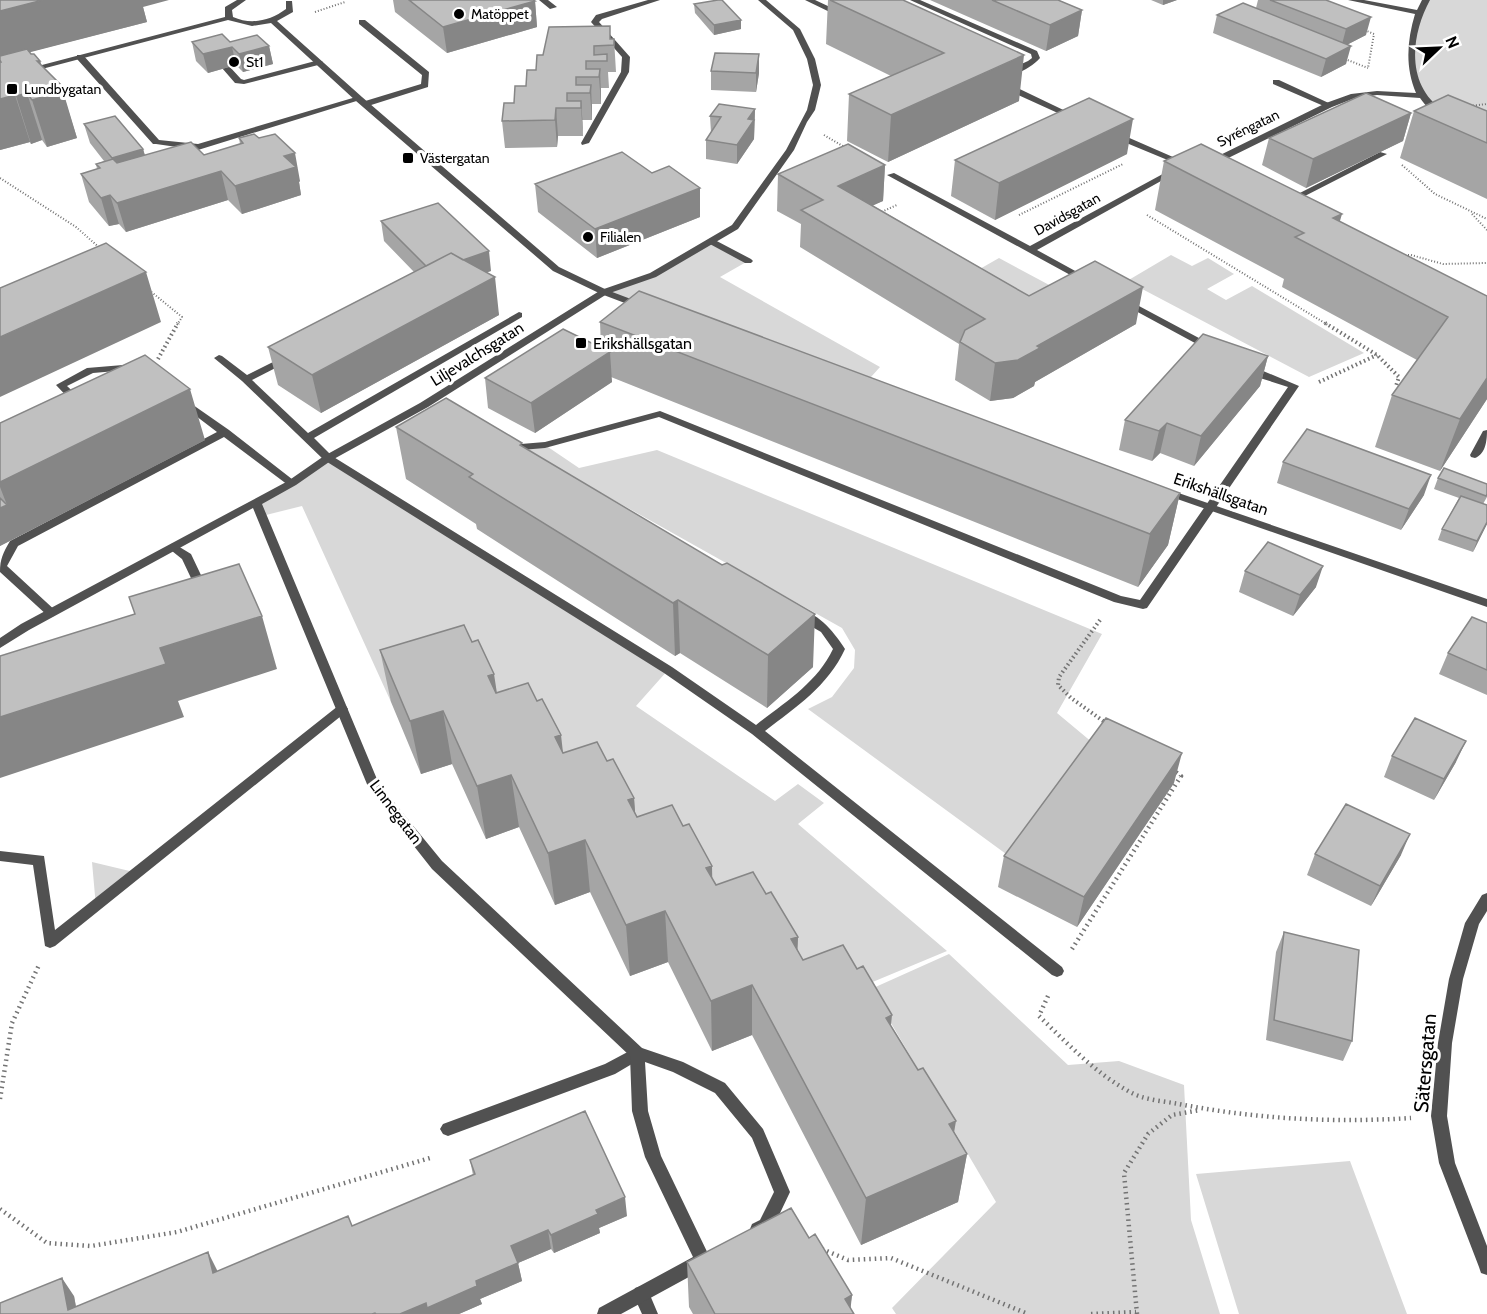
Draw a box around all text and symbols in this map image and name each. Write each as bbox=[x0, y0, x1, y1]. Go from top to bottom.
place label: Matöppet bbox=[471, 5, 529, 23]
marker: Matöppet bbox=[452, 7, 466, 21]
north arrow bbox=[1409, 18, 1469, 78]
text: N bbox=[1441, 33, 1463, 51]
place label: St1 bbox=[246, 53, 263, 71]
marker: St1 bbox=[227, 55, 241, 69]
place label: Lundbygatan bbox=[24, 80, 101, 98]
marker: Lundbygatan bbox=[5, 82, 19, 96]
street label: Syréngatan bbox=[1214, 105, 1282, 151]
place label: Västergatan bbox=[420, 149, 490, 167]
marker: Västergatan bbox=[401, 151, 415, 165]
street label: Davidsgatan bbox=[1031, 188, 1103, 240]
place label: Filialen bbox=[600, 228, 642, 246]
marker: Filialen bbox=[581, 230, 595, 244]
street label: Liljevalchsgatan bbox=[427, 318, 527, 390]
place label: Erikshällsgatan bbox=[593, 334, 692, 353]
marker: Erikshällsgatan bbox=[574, 336, 588, 350]
street label: Erikshällsgatan bbox=[1171, 469, 1271, 519]
street label: Linnegatan bbox=[366, 776, 426, 848]
street label: Sätersgatan bbox=[1409, 1012, 1441, 1114]

